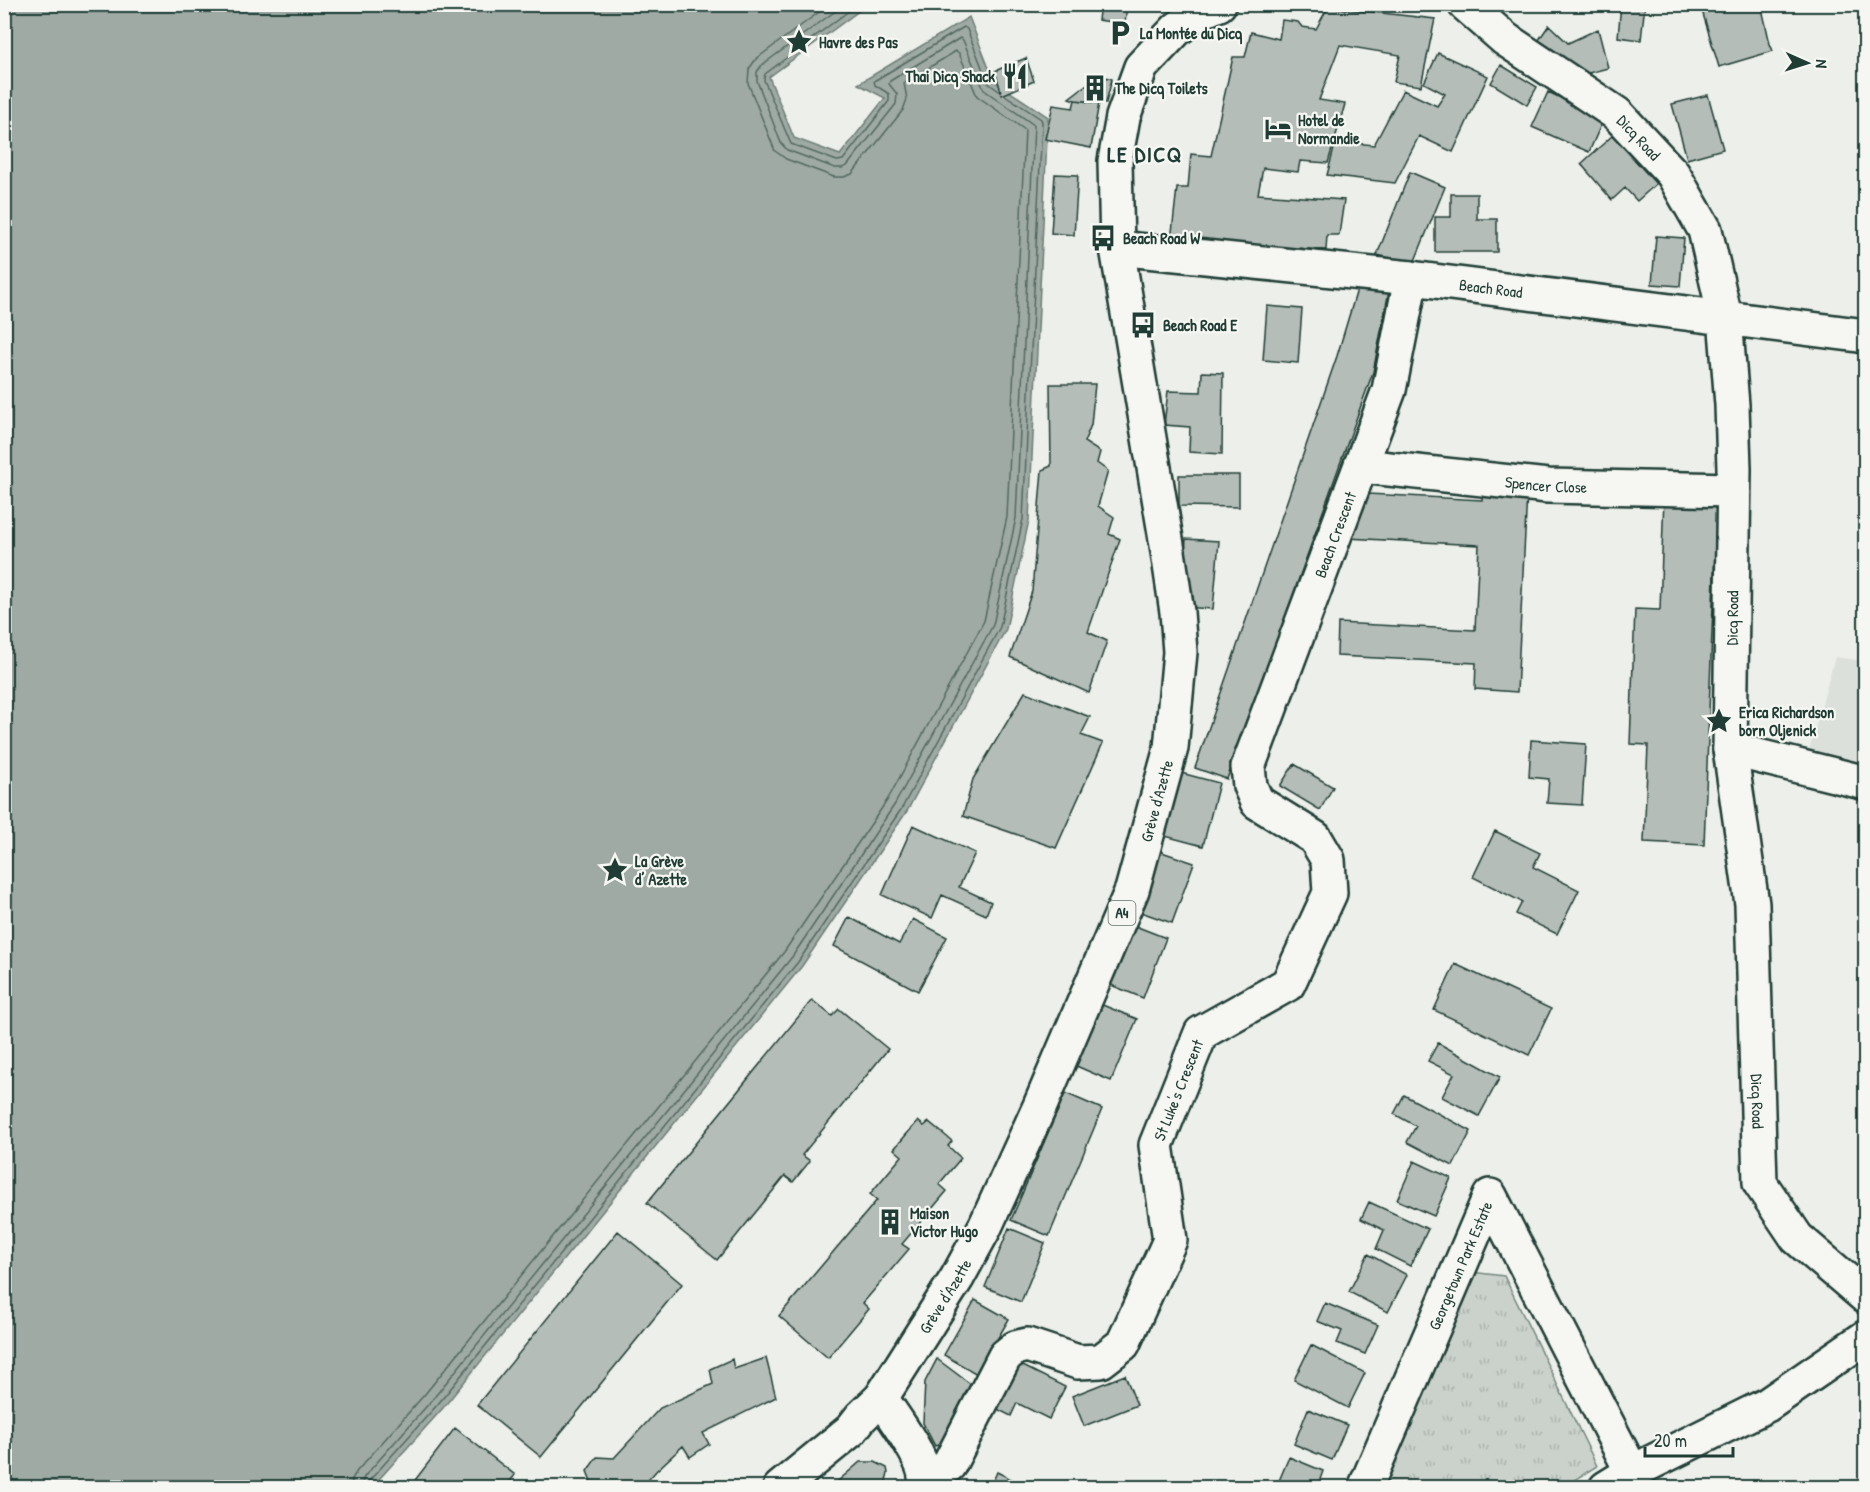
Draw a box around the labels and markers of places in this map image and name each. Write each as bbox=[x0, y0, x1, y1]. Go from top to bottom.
parking icon: La Montée du Dicq bbox=[1105, 18, 1135, 48]
place label: La Montée du Dicq bbox=[1140, 22, 1243, 45]
place icon: Havre des Pas bbox=[784, 27, 814, 57]
place label: Havre des Pas bbox=[819, 31, 899, 53]
restaurant icon: Thai Dicq Shack bbox=[1000, 61, 1030, 91]
place label: Thai Dicq Shack bbox=[905, 65, 995, 88]
building icon: The Dicq Toilets bbox=[1080, 73, 1110, 103]
place label: The Dicq Toilets bbox=[1114, 77, 1208, 100]
place label: Hotel de Normandie bbox=[1298, 109, 1360, 149]
hotel icon: Hotel de Normandie bbox=[1263, 114, 1293, 144]
bus stop icon: Beach Road W bbox=[1088, 223, 1118, 253]
place label: Beach Road W bbox=[1123, 227, 1200, 249]
bus stop icon: Beach Road E bbox=[1128, 310, 1158, 340]
place label: Beach Road E bbox=[1163, 314, 1238, 336]
place label: Erica Richardson born Oljenick bbox=[1739, 701, 1834, 741]
place icon: Erica Richardson born Oljenick bbox=[1704, 706, 1734, 736]
place label: La Grève d’ Azette bbox=[635, 850, 687, 890]
place icon: La Grève d’ Azette bbox=[600, 855, 630, 885]
place label: Maison Victor Hugo bbox=[910, 1202, 979, 1243]
building icon: Maison Victor Hugo bbox=[875, 1207, 905, 1237]

